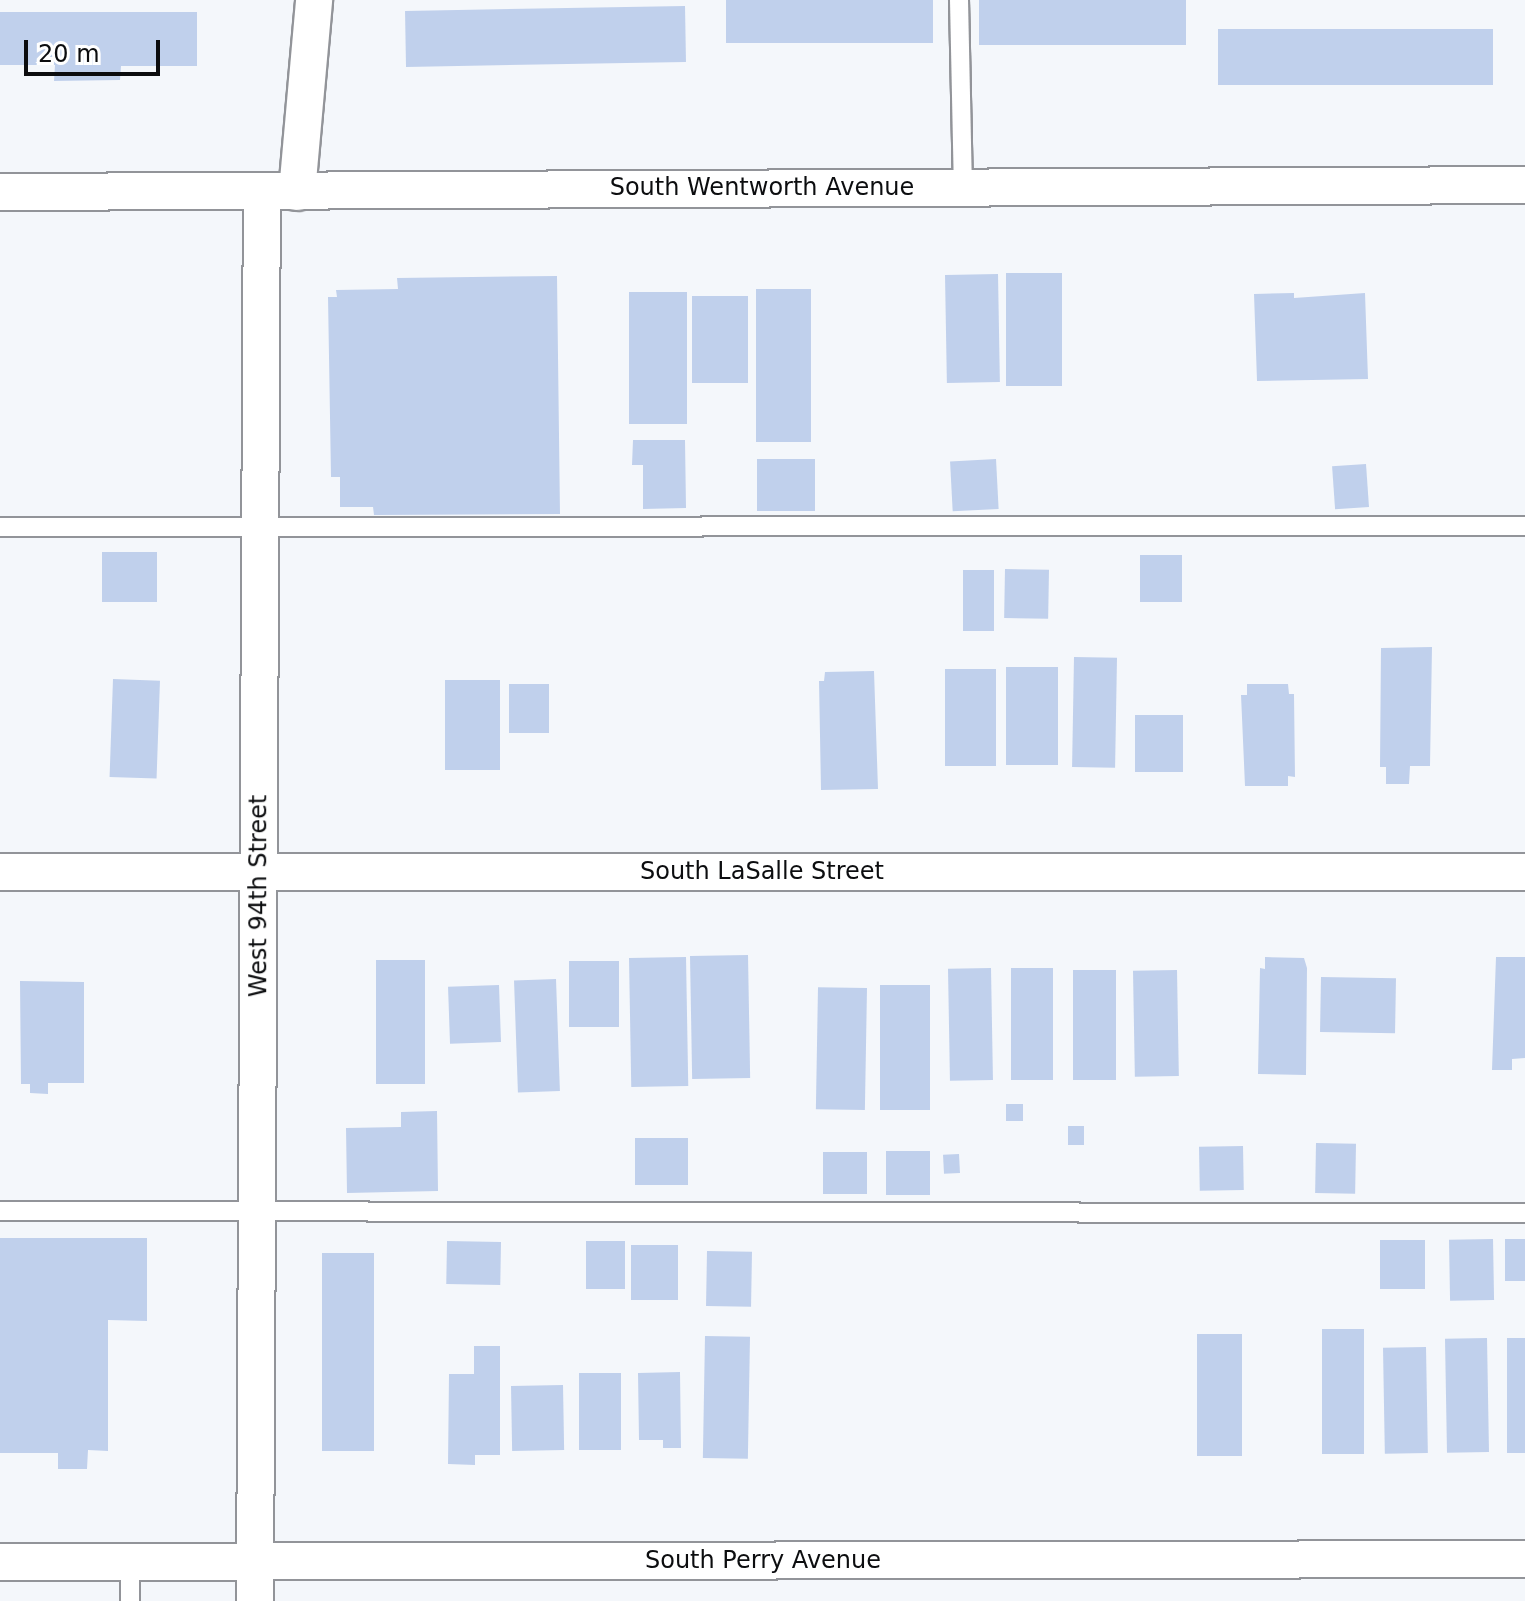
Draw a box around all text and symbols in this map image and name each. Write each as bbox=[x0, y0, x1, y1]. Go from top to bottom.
scale bar bbox=[28, 24, 164, 74]
text: 20 m bbox=[38, 40, 100, 68]
street label: South Wentworth Avenue bbox=[610, 174, 914, 202]
street label: West 94th Street bbox=[245, 795, 273, 997]
street label: South LaSalle Street bbox=[640, 858, 884, 886]
street label: South Perry Avenue bbox=[645, 1547, 881, 1575]

